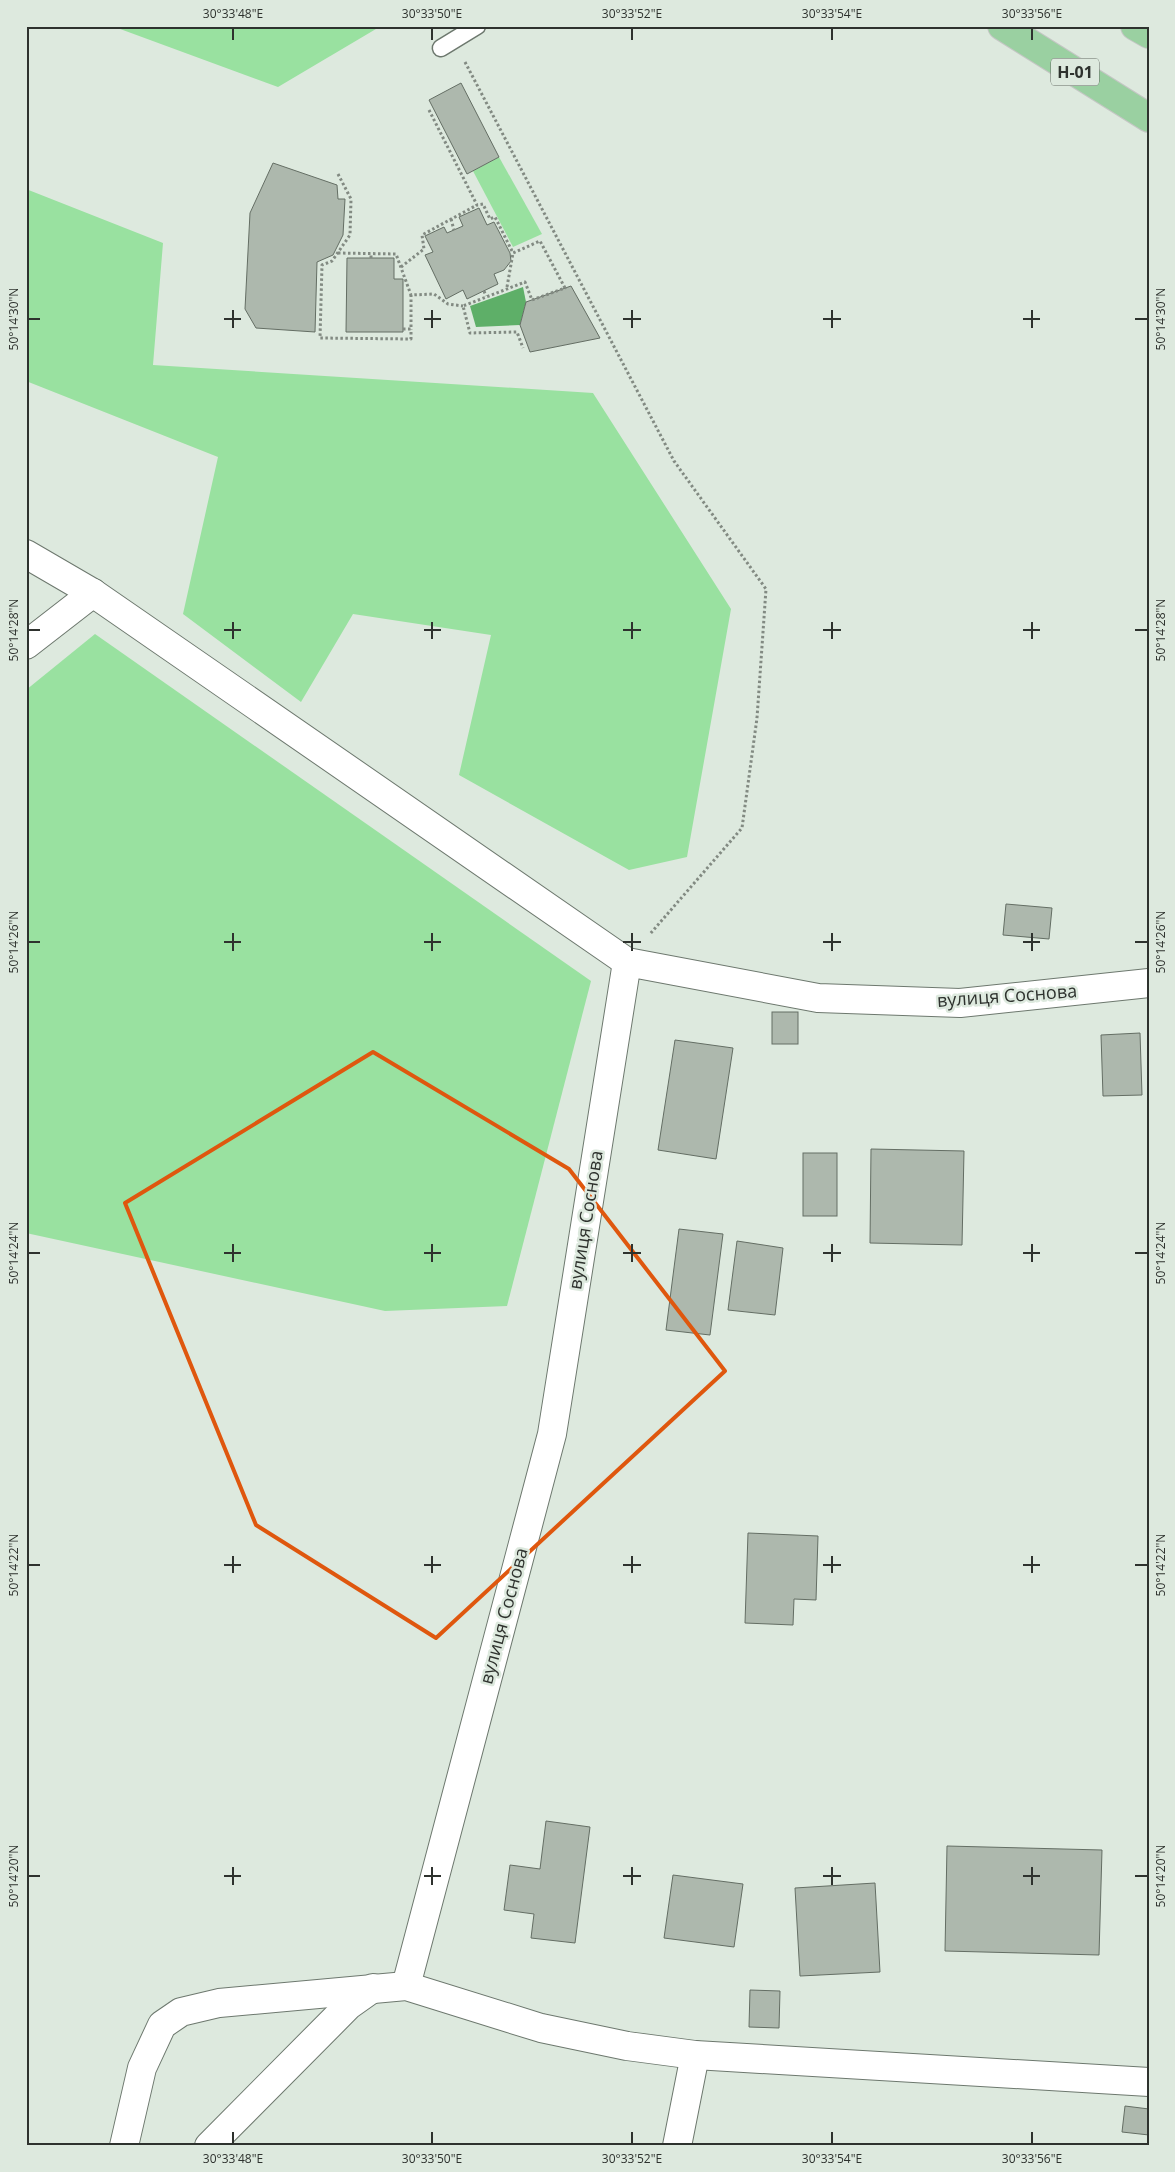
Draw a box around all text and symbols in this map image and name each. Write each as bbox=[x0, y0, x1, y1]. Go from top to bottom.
text: 30°33'48"E bbox=[203, 5, 263, 22]
text: 30°33'50"E bbox=[402, 5, 462, 22]
text: 30°33'52"E bbox=[602, 5, 662, 22]
text: 30°33'54"E bbox=[802, 5, 862, 22]
text: 30°33'56"E bbox=[1002, 5, 1062, 22]
road number: Н-01 bbox=[1051, 58, 1099, 86]
text: 50°14'30"N bbox=[5, 288, 22, 350]
text: 50°14'30"N bbox=[1152, 288, 1169, 350]
text: 50°14'28"N bbox=[5, 599, 22, 661]
text: 50°14'28"N bbox=[1152, 599, 1169, 661]
text: 50°14'26"N bbox=[5, 911, 22, 973]
text: 50°14'26"N bbox=[1152, 911, 1169, 973]
street label: вулиця Соснова bbox=[936, 978, 1078, 1012]
street label: вулиця Соснова bbox=[562, 1149, 608, 1291]
text: 50°14'24"N bbox=[5, 1222, 22, 1284]
text: 50°14'24"N bbox=[1152, 1222, 1169, 1284]
text: 50°14'22"N bbox=[5, 1534, 22, 1596]
text: 50°14'22"N bbox=[1152, 1534, 1169, 1596]
street label: вулиця Соснова bbox=[473, 1545, 533, 1687]
text: 50°14'20"N bbox=[5, 1845, 22, 1907]
text: 50°14'20"N bbox=[1152, 1845, 1169, 1907]
text: 30°33'48"E bbox=[203, 2150, 263, 2167]
text: 30°33'50"E bbox=[402, 2150, 462, 2167]
text: 30°33'52"E bbox=[602, 2150, 662, 2167]
text: 30°33'54"E bbox=[802, 2150, 862, 2167]
text: 30°33'56"E bbox=[1002, 2150, 1062, 2167]

